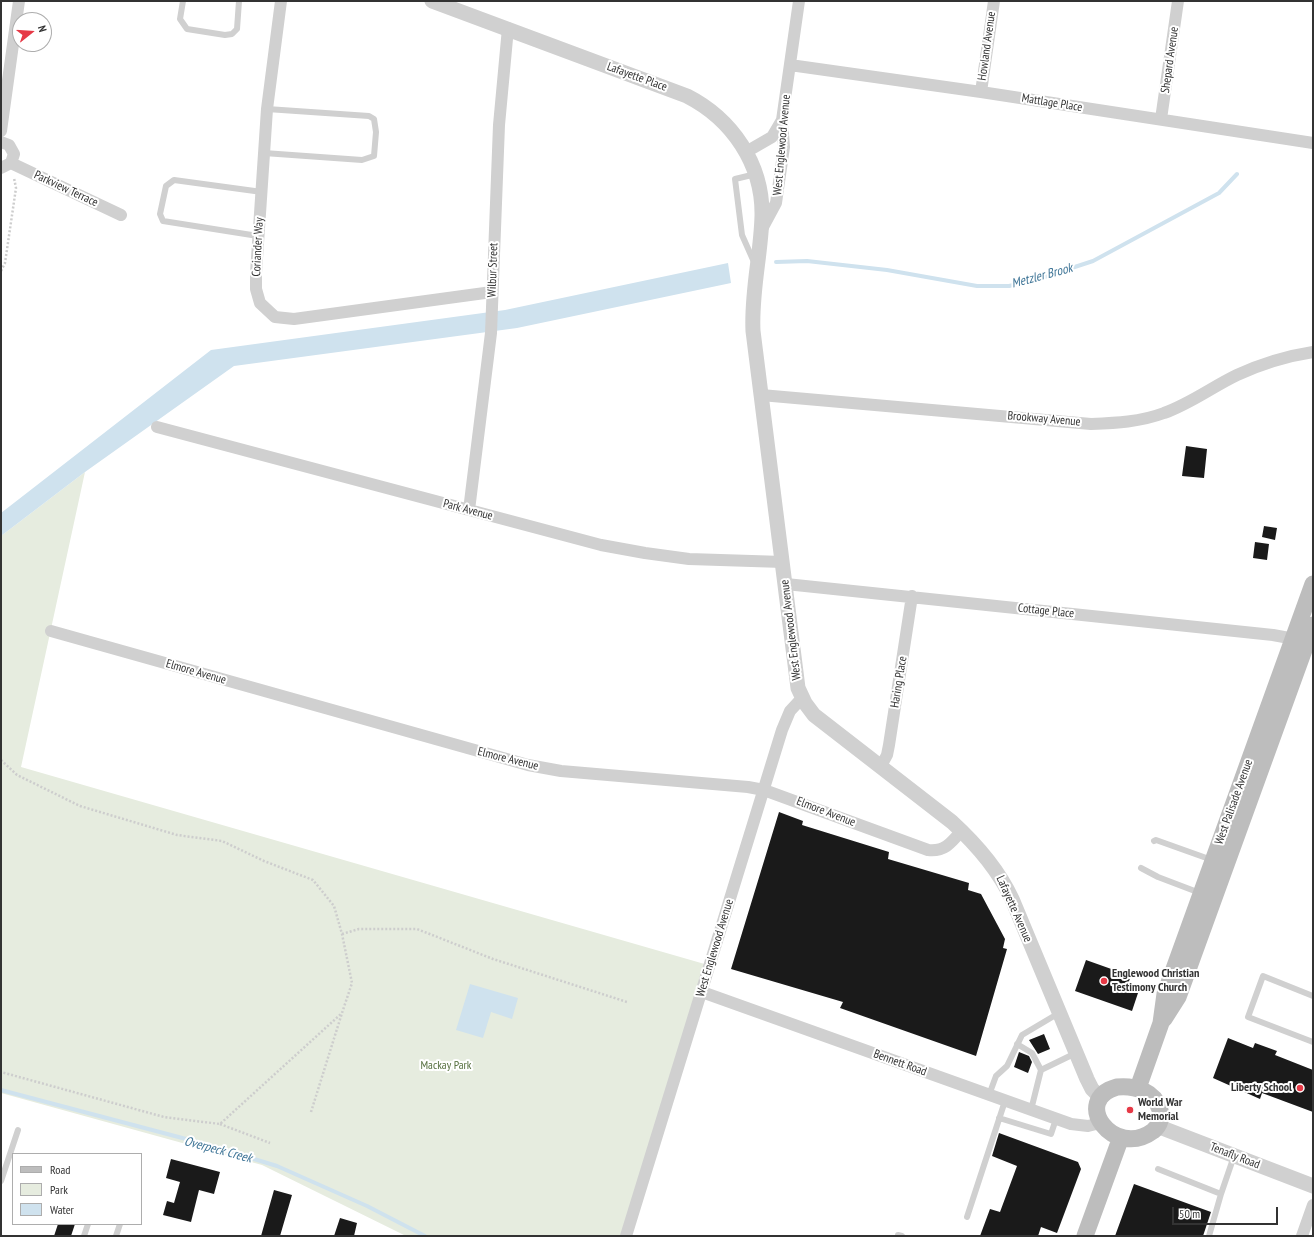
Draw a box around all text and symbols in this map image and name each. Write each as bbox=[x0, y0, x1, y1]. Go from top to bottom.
street label: Howland Avenue bbox=[975, 11, 999, 81]
north arrow bbox=[12, 12, 52, 52]
text: N bbox=[35, 24, 50, 34]
street label: Shepard Avenue bbox=[1158, 26, 1182, 94]
street label: Lafayette Place bbox=[605, 59, 669, 95]
street label: Mattlage Place bbox=[1021, 91, 1083, 115]
street label: West Englewood Avenue bbox=[770, 94, 794, 196]
street label: Parkview Terrace bbox=[32, 168, 100, 210]
street label: Coriander Way bbox=[249, 217, 267, 277]
street label: Wilbur Street bbox=[485, 242, 501, 298]
water label: Metzler Brook bbox=[1010, 260, 1074, 292]
street label: Brookway Avenue bbox=[1007, 409, 1081, 429]
street label: Park Avenue bbox=[442, 496, 494, 524]
street label: West Englewood Avenue bbox=[778, 579, 804, 681]
street label: Cottage Place bbox=[1017, 601, 1075, 621]
street label: Haring Place bbox=[888, 655, 910, 709]
street label: Elmore Avenue bbox=[164, 657, 228, 687]
street label: Elmore Avenue bbox=[476, 745, 540, 773]
street label: West Palisade Avenue bbox=[1212, 757, 1256, 847]
street label: Elmore Avenue bbox=[794, 794, 858, 830]
street label: Lafayette Avenue bbox=[993, 873, 1035, 945]
street label: West Englewood Avenue bbox=[693, 898, 737, 998]
place label: Englewood Christian Testimony Church bbox=[1112, 967, 1199, 995]
marker: Englewood Christian Testimony Church bbox=[1099, 976, 1109, 986]
street label: Bennett Road bbox=[871, 1047, 929, 1079]
park label: Mackay Park bbox=[420, 1059, 472, 1073]
place label: Liberty School bbox=[1231, 1081, 1292, 1095]
marker: Liberty School bbox=[1295, 1083, 1305, 1093]
place label: World War Memorial bbox=[1138, 1096, 1182, 1124]
marker: World War Memorial bbox=[1125, 1105, 1135, 1115]
water label: Overpeck Creek bbox=[182, 1133, 254, 1167]
street label: Tenafly Road bbox=[1208, 1140, 1262, 1172]
legend bbox=[12, 1153, 142, 1225]
text: Road bbox=[50, 1162, 70, 1177]
text: Park bbox=[50, 1182, 68, 1197]
scale bar bbox=[1174, 1199, 1280, 1225]
text: Water bbox=[50, 1202, 74, 1217]
text: 50 m bbox=[1179, 1206, 1200, 1221]

